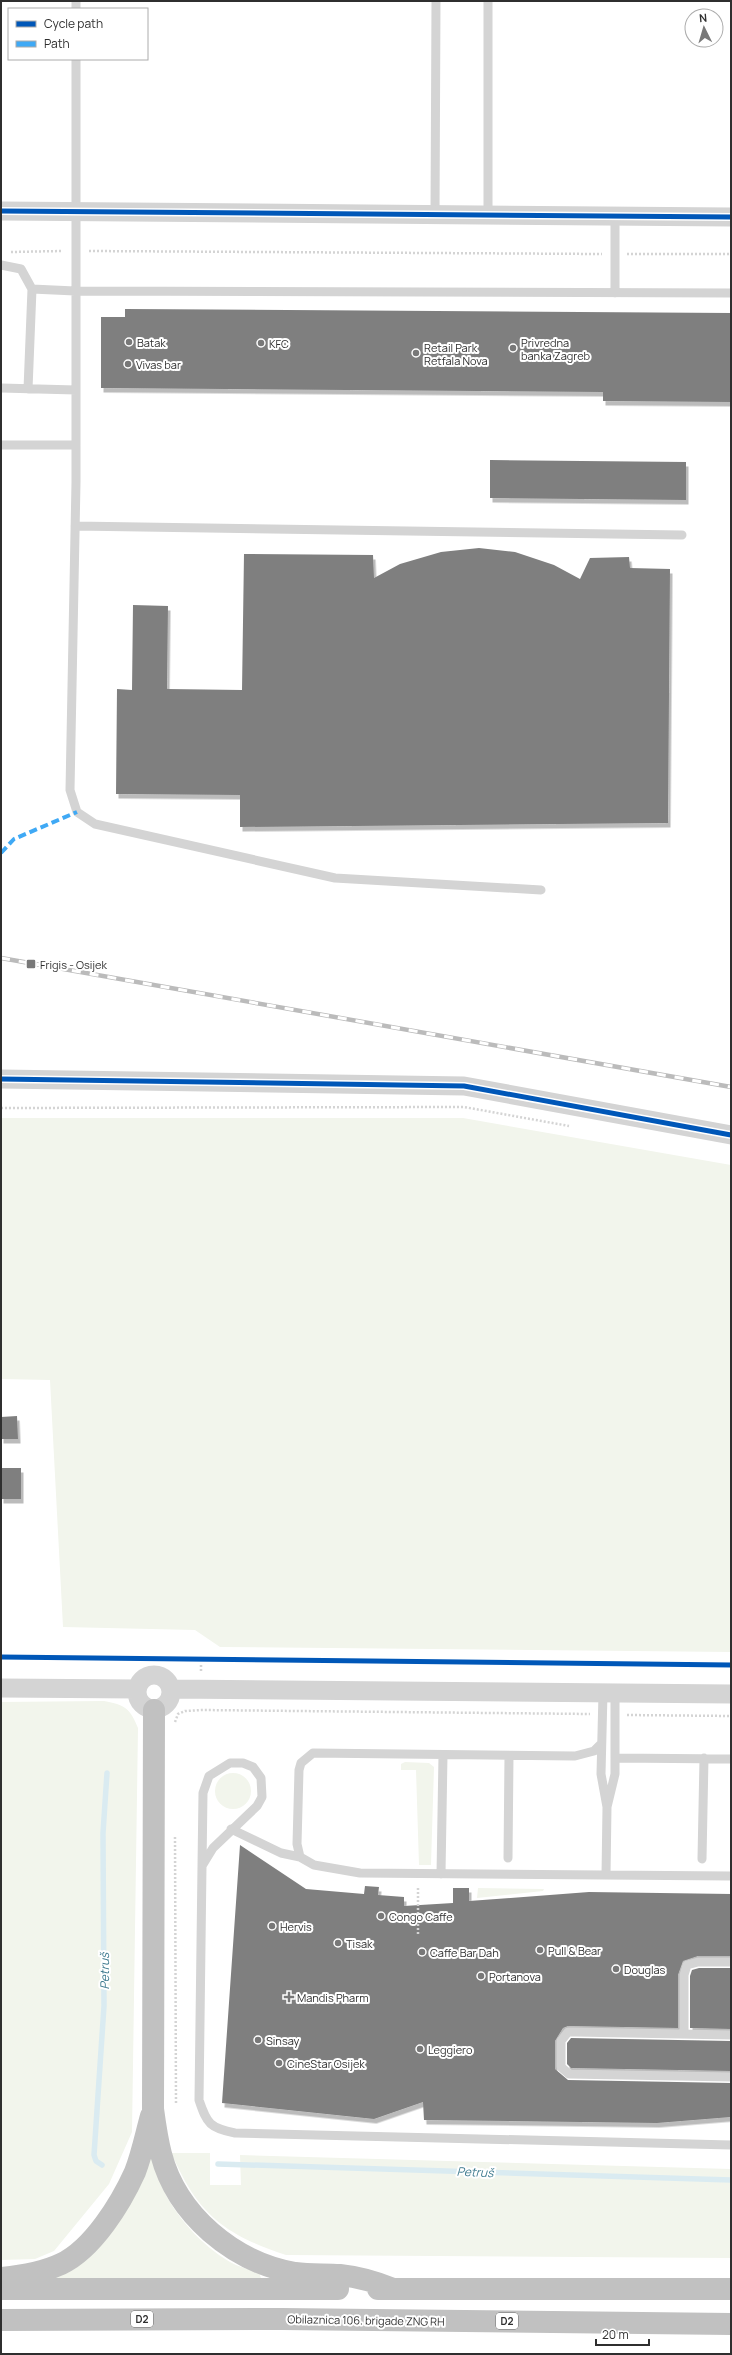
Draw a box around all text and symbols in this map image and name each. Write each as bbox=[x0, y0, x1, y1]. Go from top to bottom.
legend bbox=[8, 8, 148, 60]
north arrow bbox=[684, 8, 724, 48]
text: N bbox=[698, 10, 708, 25]
text: Cycle path bbox=[44, 15, 103, 32]
text: Path bbox=[44, 35, 70, 52]
place label: Batak bbox=[137, 335, 166, 350]
place label: Privredna banka Zagreb bbox=[521, 335, 591, 363]
place label: KFC bbox=[269, 336, 289, 351]
marker: Batak bbox=[124, 337, 134, 347]
marker: KFC bbox=[256, 338, 266, 348]
place label: Retail Park Retfala Nova bbox=[424, 340, 488, 368]
marker: Privredna banka Zagreb bbox=[508, 343, 518, 353]
marker: Retail Park Retfala Nova bbox=[411, 348, 421, 358]
place label: Vivas bar bbox=[136, 357, 181, 372]
marker: Vivas bar bbox=[123, 359, 133, 369]
place label: Frigis - Osijek bbox=[40, 957, 107, 972]
marker: Frigis - Osijek bbox=[25, 958, 37, 970]
place label: Congo Caffe bbox=[389, 1909, 453, 1924]
marker: Congo Caffe bbox=[376, 1911, 386, 1921]
place label: Hervis bbox=[280, 1919, 312, 1934]
marker: Hervis bbox=[267, 1921, 277, 1931]
place label: Tisak bbox=[346, 1936, 373, 1951]
marker: Tisak bbox=[333, 1938, 343, 1948]
place label: Pull & Bear bbox=[548, 1943, 601, 1958]
place label: Caffe Bar Dah bbox=[430, 1945, 499, 1960]
marker: Pull & Bear bbox=[535, 1945, 545, 1955]
marker: Caffe Bar Dah bbox=[417, 1947, 427, 1957]
water label: Petruš bbox=[96, 1951, 113, 1989]
place label: Douglas bbox=[624, 1962, 666, 1977]
marker: Douglas bbox=[611, 1964, 621, 1974]
place label: Portanova bbox=[489, 1969, 541, 1984]
marker: Portanova bbox=[476, 1971, 486, 1981]
place label: Mandis Pharm bbox=[297, 1990, 369, 2005]
marker: Mandis Pharm bbox=[284, 1992, 294, 2002]
place label: Sinsay bbox=[266, 2033, 299, 2048]
marker: Sinsay bbox=[253, 2035, 263, 2045]
place label: Leggiero bbox=[428, 2042, 473, 2057]
marker: Leggiero bbox=[415, 2044, 425, 2054]
place label: CineStar Osijek bbox=[287, 2056, 365, 2071]
marker: CineStar Osijek bbox=[274, 2058, 284, 2068]
water label: Petruš bbox=[456, 2163, 495, 2181]
road number: D2 bbox=[131, 2311, 153, 2327]
street label: Obilaznica 106. brigade ZNG RH bbox=[287, 2311, 445, 2329]
road number: D2 bbox=[496, 2313, 518, 2329]
scale bar bbox=[596, 2321, 649, 2347]
text: 20 m bbox=[602, 2326, 629, 2343]

